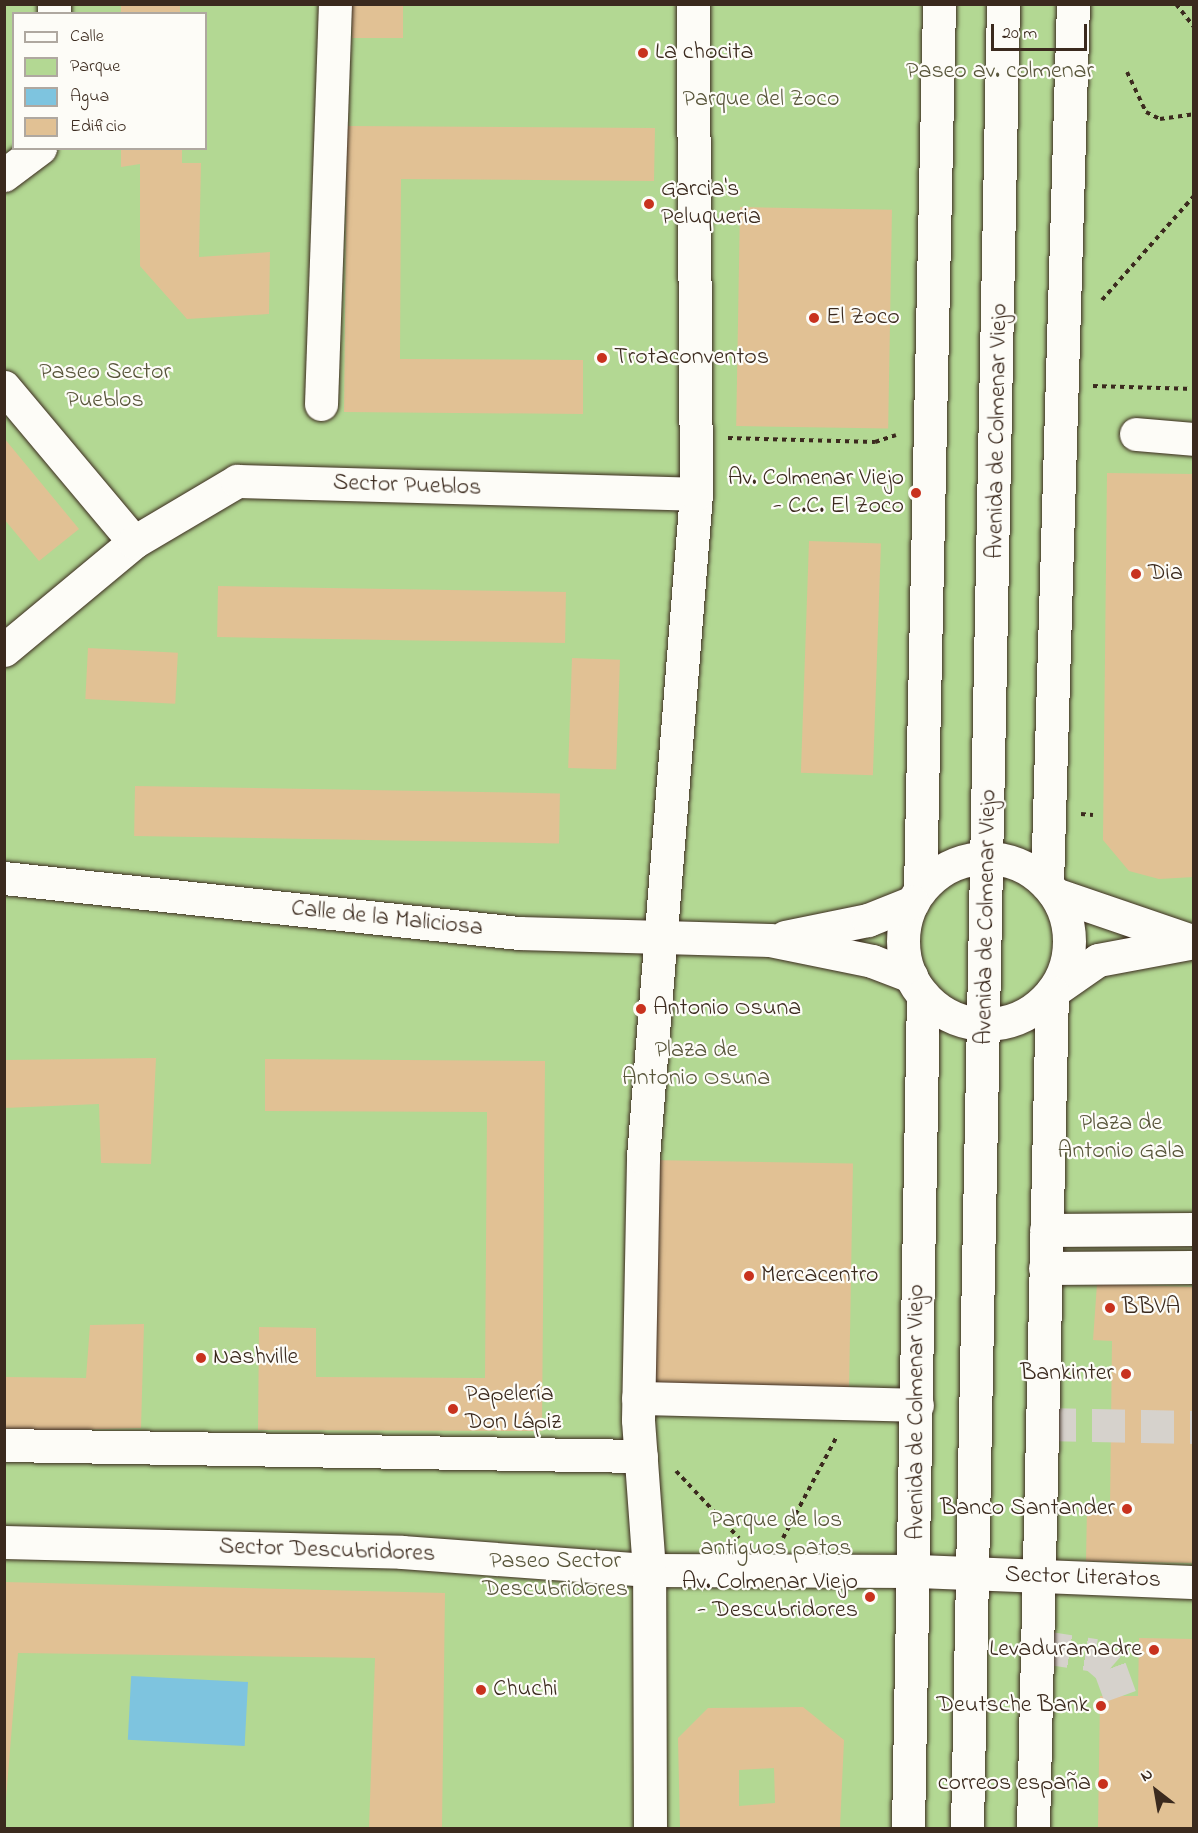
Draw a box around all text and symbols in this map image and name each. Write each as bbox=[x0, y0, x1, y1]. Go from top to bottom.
legend bbox=[12, 12, 207, 150]
scale bar bbox=[994, 12, 1090, 50]
text: 20 m bbox=[1002, 21, 1037, 47]
text: Calle bbox=[70, 24, 104, 50]
place label: La chocita bbox=[655, 39, 753, 67]
marker: La chocita bbox=[636, 46, 650, 60]
text: Parque bbox=[70, 54, 120, 80]
park label: Paseo av. colmenar bbox=[906, 58, 1094, 86]
text: Agua bbox=[70, 84, 109, 110]
park label: Parque del Zoco bbox=[683, 86, 839, 114]
text: Edificio bbox=[70, 114, 126, 140]
place label: Garcia's Peluqueria bbox=[661, 176, 761, 232]
marker: Garcia's Peluqueria bbox=[642, 197, 656, 211]
street label: Avenida de Colmenar Viejo bbox=[981, 303, 1015, 559]
place label: El Zoco bbox=[826, 304, 900, 332]
marker: El Zoco bbox=[807, 311, 821, 325]
place label: Trotaconventos bbox=[614, 344, 769, 372]
marker: Trotaconventos bbox=[595, 351, 609, 365]
park label: Paseo Sector Pueblos bbox=[39, 359, 171, 415]
place label: Av. Colmenar Viejo - C.C. El Zoco bbox=[728, 465, 904, 521]
street label: Sector Pueblos bbox=[332, 469, 482, 503]
marker: Av. Colmenar Viejo - C.C. El Zoco bbox=[909, 486, 923, 500]
place label: Dia bbox=[1148, 560, 1183, 588]
marker: Dia bbox=[1129, 567, 1143, 581]
street label: Avenida de Colmenar Viejo bbox=[970, 789, 1004, 1045]
street label: Calle de la Maliciosa bbox=[290, 895, 484, 943]
place label: Antonio Osuna bbox=[653, 995, 801, 1023]
marker: Antonio Osuna bbox=[634, 1002, 648, 1016]
park label: Plaza de Antonio Osuna bbox=[622, 1037, 770, 1093]
park label: Plaza de Antonio Gala bbox=[1058, 1110, 1184, 1166]
place label: Mercacentro bbox=[761, 1262, 879, 1290]
marker: Mercacentro bbox=[742, 1269, 756, 1283]
street label: Avenida de Colmenar Viejo bbox=[903, 1284, 931, 1540]
place label: BBVA bbox=[1122, 1294, 1180, 1322]
marker: BBVA bbox=[1103, 1301, 1117, 1315]
place label: Nashville bbox=[213, 1344, 298, 1372]
marker: Nashville bbox=[194, 1351, 208, 1365]
place label: Bankinter bbox=[1020, 1360, 1114, 1388]
marker: Bankinter bbox=[1119, 1367, 1133, 1381]
place label: Papelería Don Lápiz bbox=[465, 1381, 561, 1437]
marker: Papelería Don Lápiz bbox=[446, 1402, 460, 1416]
place label: Banco Santander bbox=[940, 1495, 1115, 1523]
marker: Banco Santander bbox=[1120, 1502, 1134, 1516]
park label: Parque de los antiguos patos bbox=[700, 1507, 852, 1563]
street label: Sector Descubridores bbox=[218, 1533, 436, 1569]
park label: Paseo Sector Descubridores bbox=[482, 1548, 628, 1604]
street label: Sector Literatos bbox=[1005, 1561, 1161, 1595]
place label: Av. Colmenar Viejo - Descubridores bbox=[682, 1569, 858, 1625]
marker: Av. Colmenar Viejo - Descubridores bbox=[863, 1590, 877, 1604]
place label: Levaduramadre bbox=[989, 1636, 1142, 1664]
marker: Levaduramadre bbox=[1147, 1643, 1161, 1657]
place label: Chuchi bbox=[493, 1676, 558, 1704]
marker: Chuchi bbox=[474, 1683, 488, 1697]
place label: Deutsche Bank bbox=[936, 1692, 1089, 1720]
marker: Deutsche Bank bbox=[1094, 1699, 1108, 1713]
north arrow bbox=[1126, 1761, 1186, 1821]
text: N bbox=[1136, 1763, 1158, 1789]
place label: correos españa bbox=[938, 1770, 1091, 1798]
marker: correos españa bbox=[1096, 1777, 1110, 1791]

